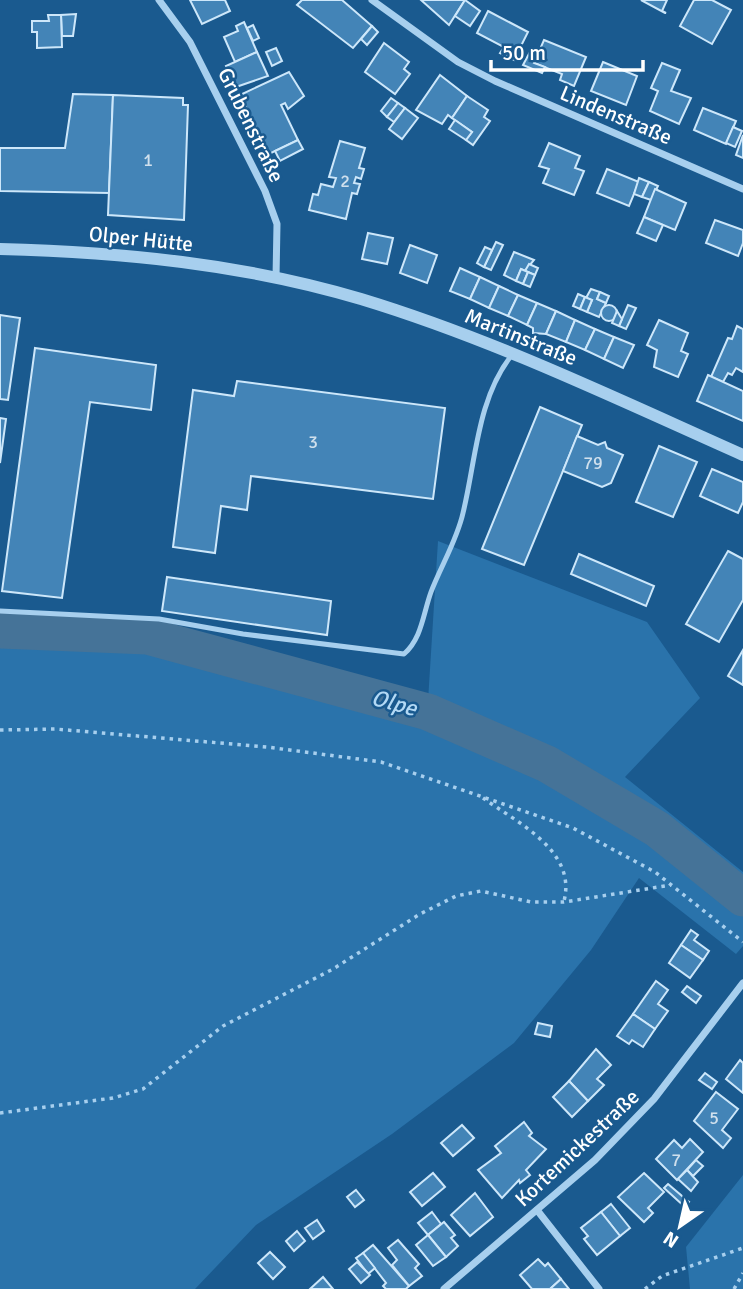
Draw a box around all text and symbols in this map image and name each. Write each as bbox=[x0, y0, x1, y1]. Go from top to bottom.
scale bar bbox=[491, 28, 643, 72]
text: 50 m bbox=[502, 40, 546, 66]
street label: Grubenstraße bbox=[212, 63, 290, 187]
street label: Lindenstraße bbox=[556, 80, 676, 150]
house number: 1 bbox=[143, 149, 153, 171]
house number: 2 bbox=[340, 170, 350, 192]
street label: Olper Hütte bbox=[88, 221, 194, 257]
street label: Martinstraße bbox=[461, 303, 581, 371]
house number: 3 bbox=[308, 431, 318, 453]
house number: 79 bbox=[583, 452, 603, 474]
water label: Olpe bbox=[368, 683, 421, 723]
street label: Kortemickestraße bbox=[510, 1084, 644, 1212]
house number: 5 bbox=[709, 1107, 719, 1129]
house number: 7 bbox=[671, 1149, 681, 1171]
north arrow bbox=[645, 1191, 715, 1261]
text: N bbox=[659, 1226, 683, 1253]

